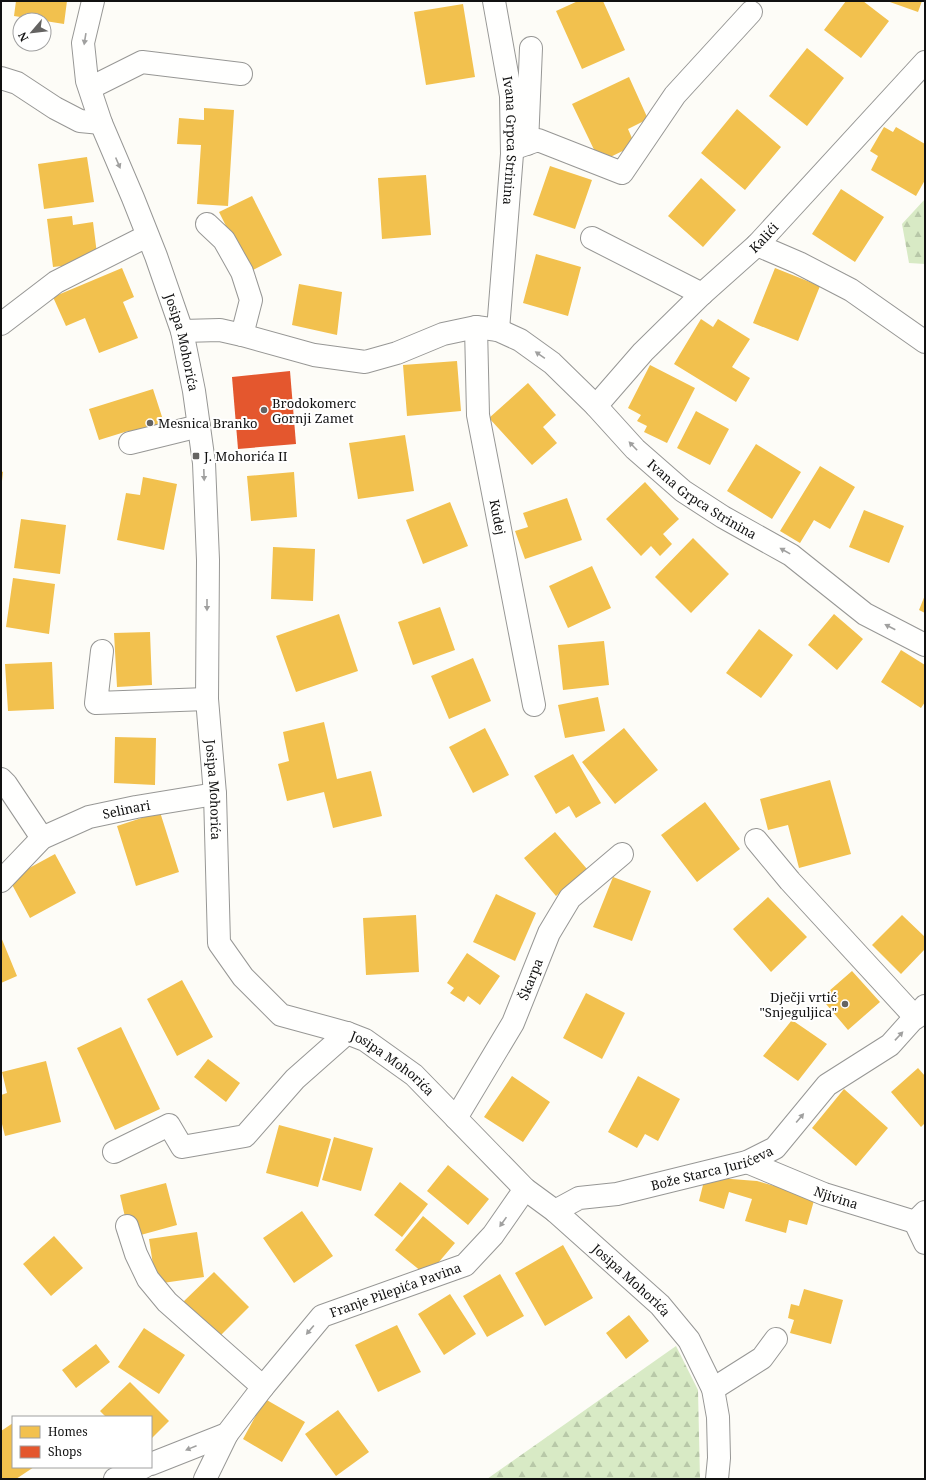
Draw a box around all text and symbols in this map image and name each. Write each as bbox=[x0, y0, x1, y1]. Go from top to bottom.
north arrow bbox=[12, 12, 52, 52]
text: N bbox=[14, 29, 31, 44]
one-way arrow bbox=[82, 33, 88, 45]
street label: Ivana Grpca Strinina bbox=[499, 74, 521, 206]
one-way arrow bbox=[115, 157, 122, 169]
street label: Kalići bbox=[745, 219, 782, 257]
street label: Josipa Mohorića bbox=[160, 290, 203, 393]
one-way arrow bbox=[535, 351, 546, 359]
place label: Brodokomerc Gornji Zamet bbox=[272, 394, 356, 427]
marker: Brodokomerc Gornji Zamet bbox=[259, 405, 269, 415]
place label: Mesnica Branko bbox=[158, 414, 258, 432]
marker: Mesnica Branko bbox=[145, 418, 155, 428]
one-way arrow bbox=[628, 441, 638, 451]
place label: J. Mohorića II bbox=[203, 447, 288, 465]
marker: J. Mohorića II bbox=[191, 451, 201, 461]
street label: Ivana Grpca Strinina bbox=[644, 455, 760, 543]
one-way arrow bbox=[201, 469, 208, 481]
street label: Kudej bbox=[485, 498, 510, 536]
one-way arrow bbox=[779, 548, 791, 555]
one-way arrow bbox=[204, 599, 210, 612]
one-way arrow bbox=[885, 624, 896, 630]
street label: Josipa Mohorića bbox=[201, 738, 225, 840]
street label: Selinari bbox=[101, 796, 151, 823]
street label: Škarpa bbox=[514, 956, 547, 1003]
place label: Dječji vrtić "Snjeguljica" bbox=[760, 988, 837, 1021]
marker: Dječji vrtić "Snjeguljica" bbox=[840, 999, 850, 1009]
street label: Josipa Mohorića bbox=[347, 1026, 438, 1100]
one-way arrow bbox=[894, 1031, 904, 1041]
one-way arrow bbox=[795, 1113, 804, 1124]
street label: Bože Starca Jurićeva bbox=[649, 1141, 776, 1194]
street label: Njivina bbox=[811, 1182, 860, 1213]
one-way arrow bbox=[499, 1216, 507, 1227]
street label: Josipa Mohorića bbox=[588, 1239, 675, 1320]
street label: Franje Pilepića Pavina bbox=[327, 1258, 463, 1322]
one-way arrow bbox=[305, 1325, 314, 1335]
legend bbox=[12, 1416, 152, 1468]
text: Homes bbox=[48, 1423, 88, 1440]
text: Shops bbox=[48, 1443, 82, 1460]
one-way arrow bbox=[184, 1446, 196, 1452]

